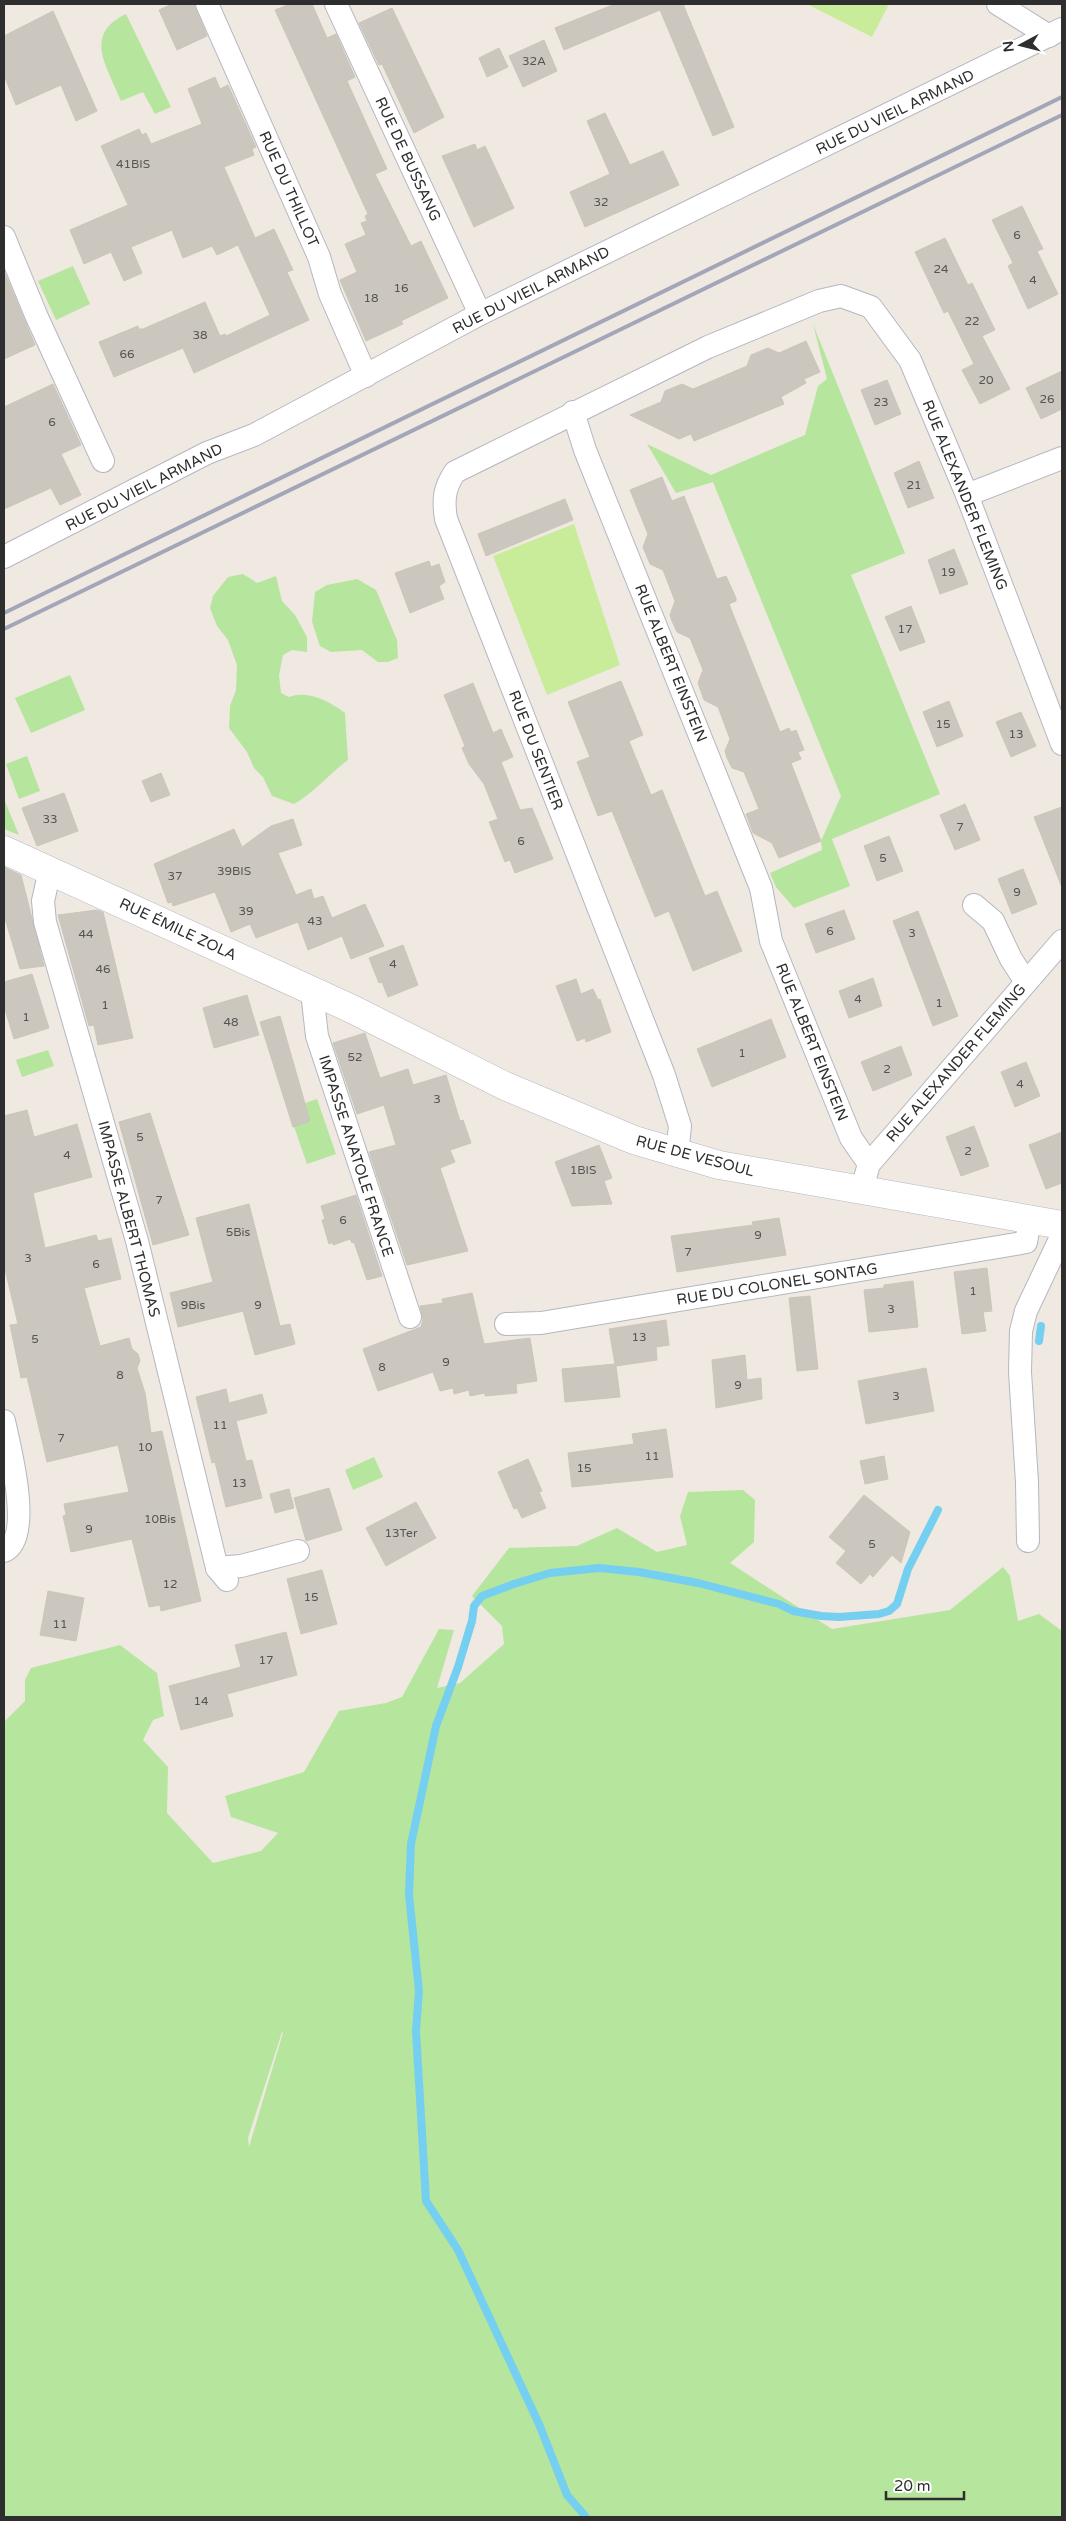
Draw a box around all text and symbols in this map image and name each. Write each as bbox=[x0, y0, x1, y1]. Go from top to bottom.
north arrow bbox=[996, 20, 1046, 70]
text: N bbox=[999, 40, 1018, 53]
house number: 32A bbox=[522, 54, 546, 68]
street label: RUE DU VIEIL ARMAND bbox=[813, 66, 977, 158]
street label: RUE DE BUSSANG bbox=[371, 94, 445, 224]
street label: RUE DU THILLOT bbox=[255, 128, 323, 250]
house number: 41BIS bbox=[116, 157, 150, 171]
house number: 32 bbox=[593, 195, 609, 209]
house number: 6 bbox=[1013, 228, 1021, 242]
street label: RUE DU VIEIL ARMAND bbox=[449, 242, 613, 338]
house number: 24 bbox=[933, 262, 949, 276]
house number: 4 bbox=[1029, 273, 1037, 287]
house number: 16 bbox=[393, 281, 409, 295]
house number: 18 bbox=[363, 291, 379, 305]
house number: 22 bbox=[964, 314, 980, 328]
house number: 38 bbox=[192, 328, 208, 342]
house number: 66 bbox=[119, 347, 135, 361]
house number: 20 bbox=[978, 373, 994, 387]
house number: 26 bbox=[1039, 392, 1055, 406]
house number: 23 bbox=[873, 395, 889, 409]
street label: RUE ALEXANDER FLEMING bbox=[919, 397, 1011, 593]
house number: 6 bbox=[48, 415, 56, 429]
street label: RUE DU VIEIL ARMAND bbox=[62, 439, 226, 535]
house number: 21 bbox=[906, 478, 922, 492]
house number: 19 bbox=[940, 565, 956, 579]
street label: RUE ALBERT EINSTEIN bbox=[631, 581, 711, 745]
house number: 17 bbox=[897, 622, 913, 636]
street label: RUE DU SENTIER bbox=[505, 688, 567, 812]
house number: 15 bbox=[935, 717, 951, 731]
house number: 13 bbox=[1008, 727, 1024, 741]
house number: 33 bbox=[42, 812, 58, 826]
house number: 7 bbox=[956, 820, 964, 834]
house number: 6 bbox=[517, 834, 525, 848]
house number: 5 bbox=[879, 851, 887, 865]
house number: 39BIS bbox=[217, 864, 251, 878]
house number: 37 bbox=[167, 869, 183, 883]
house number: 9 bbox=[1013, 885, 1021, 899]
street label: RUE ÉMILE ZOLA bbox=[117, 894, 239, 964]
house number: 39 bbox=[238, 904, 254, 918]
house number: 43 bbox=[307, 914, 323, 928]
house number: 6 bbox=[826, 924, 834, 938]
house number: 3 bbox=[908, 926, 916, 940]
house number: 44 bbox=[78, 927, 94, 941]
house number: 4 bbox=[389, 957, 397, 971]
street label: RUE ALBERT EINSTEIN bbox=[772, 960, 852, 1124]
house number: 46 bbox=[95, 962, 111, 976]
street label: RUE ALEXANDER FLEMING bbox=[882, 980, 1030, 1146]
house number: 4 bbox=[854, 992, 862, 1006]
house number: 1 bbox=[935, 996, 943, 1010]
house number: 1 bbox=[101, 998, 109, 1012]
house number: 1 bbox=[22, 1010, 30, 1024]
house number: 48 bbox=[223, 1015, 239, 1029]
house number: 1 bbox=[738, 1046, 746, 1060]
house number: 52 bbox=[347, 1050, 363, 1064]
street label: IMPASSE ANATOLE FRANCE bbox=[315, 1053, 397, 1259]
house number: 2 bbox=[883, 1062, 891, 1076]
house number: 4 bbox=[1016, 1077, 1024, 1091]
house number: 3 bbox=[433, 1092, 441, 1106]
street label: IMPASSE ALBERT THOMAS bbox=[94, 1119, 164, 1319]
house number: 5 bbox=[136, 1130, 144, 1144]
street label: RUE DE VESOUL bbox=[634, 1132, 756, 1181]
house number: 2 bbox=[964, 1144, 972, 1158]
house number: 4 bbox=[63, 1148, 71, 1162]
house number: 1BIS bbox=[570, 1163, 596, 1177]
house number: 7 bbox=[155, 1193, 163, 1207]
house number: 6 bbox=[339, 1213, 347, 1227]
house number: 5Bis bbox=[226, 1225, 250, 1239]
house number: 9 bbox=[754, 1228, 762, 1242]
house number: 7 bbox=[684, 1245, 692, 1259]
house number: 3 bbox=[24, 1251, 32, 1265]
house number: 6 bbox=[92, 1257, 100, 1271]
street label: RUE DU COLONEL SONTAG bbox=[675, 1259, 879, 1309]
house number: 1 bbox=[969, 1284, 977, 1298]
house number: 9Bis bbox=[181, 1298, 205, 1312]
house number: 9 bbox=[254, 1298, 262, 1312]
house number: 3 bbox=[887, 1302, 895, 1316]
house number: 13 bbox=[631, 1330, 647, 1344]
house number: 5 bbox=[31, 1332, 39, 1346]
house number: 9 bbox=[442, 1355, 450, 1369]
house number: 8 bbox=[378, 1360, 386, 1374]
house number: 8 bbox=[116, 1368, 124, 1382]
house number: 9 bbox=[734, 1378, 742, 1392]
house number: 3 bbox=[892, 1389, 900, 1403]
house number: 11 bbox=[212, 1418, 228, 1432]
house number: 7 bbox=[57, 1431, 65, 1445]
house number: 10 bbox=[137, 1440, 153, 1454]
house number: 11 bbox=[644, 1449, 660, 1463]
house number: 15 bbox=[576, 1461, 592, 1475]
house number: 13 bbox=[231, 1476, 247, 1490]
house number: 10Bis bbox=[144, 1512, 176, 1526]
house number: 9 bbox=[85, 1522, 93, 1536]
house number: 13Ter bbox=[384, 1526, 418, 1540]
house number: 5 bbox=[868, 1537, 876, 1551]
house number: 12 bbox=[162, 1577, 178, 1591]
house number: 15 bbox=[303, 1590, 319, 1604]
house number: 11 bbox=[52, 1617, 68, 1631]
house number: 17 bbox=[258, 1653, 274, 1667]
house number: 14 bbox=[193, 1694, 209, 1708]
scale bar bbox=[886, 2468, 964, 2500]
text: 20 m bbox=[894, 2477, 931, 2495]

